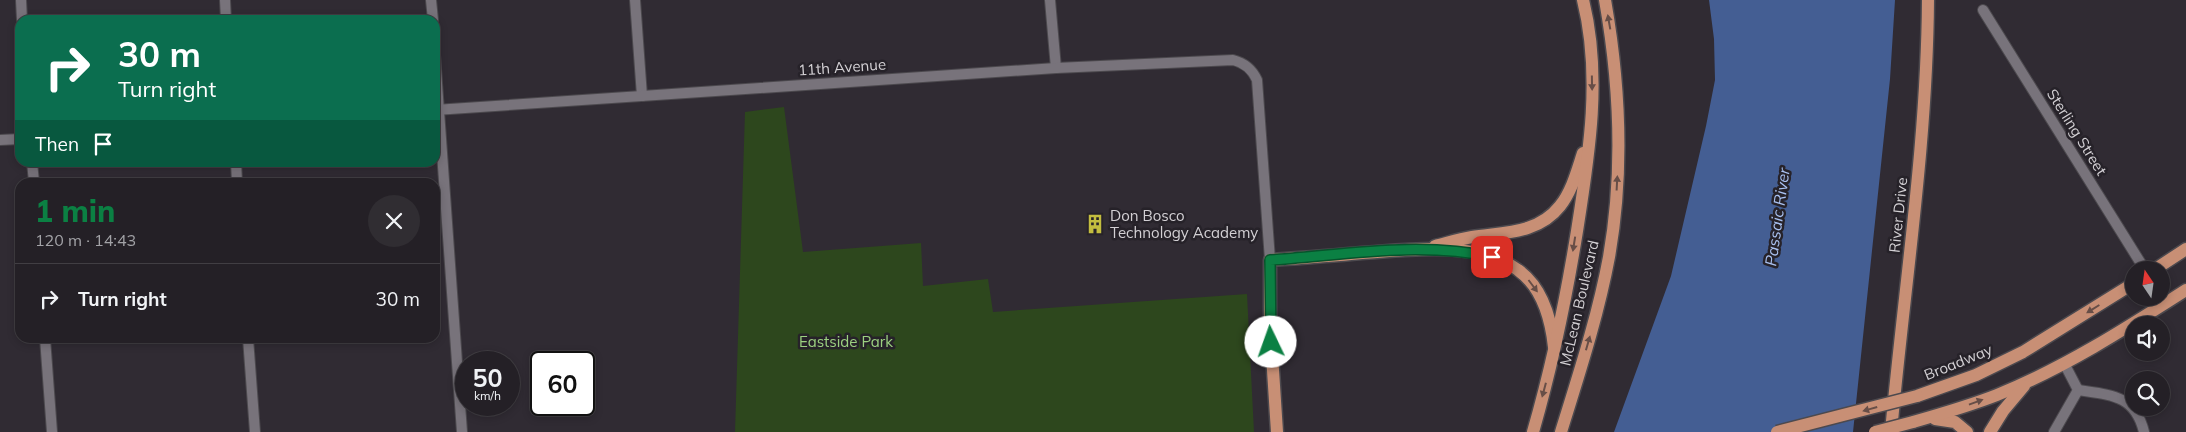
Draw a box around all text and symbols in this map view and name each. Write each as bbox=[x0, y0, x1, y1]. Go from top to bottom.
one-way arrow bbox=[1605, 13, 1613, 29]
text: 30 m bbox=[118, 32, 201, 76]
icon: right bbox=[35, 35, 100, 100]
street label: 11th Avenue bbox=[797, 54, 887, 80]
text: Turn right bbox=[118, 75, 216, 103]
one-way arrow bbox=[1588, 75, 1596, 91]
street label: Sterling Street bbox=[2043, 85, 2111, 179]
icon: arrive bbox=[89, 130, 117, 158]
text: Then bbox=[35, 132, 79, 156]
water label: Passaic River bbox=[1760, 166, 1794, 267]
one-way arrow bbox=[1613, 175, 1621, 191]
street label: River Drive bbox=[1885, 176, 1911, 254]
text: 1 min bbox=[35, 192, 115, 230]
button: close bbox=[368, 195, 420, 247]
place label: Don Bosco Technology Academy bbox=[1110, 206, 1258, 242]
building icon: Don Bosco Technology Academy bbox=[1084, 213, 1106, 235]
text: 120 m · 14:43 bbox=[35, 230, 136, 250]
pin bbox=[1471, 236, 1513, 278]
one-way arrow bbox=[1570, 237, 1578, 253]
street label: McLean Boulevard bbox=[1555, 238, 1603, 368]
icon: arrive bbox=[1478, 243, 1506, 271]
north arrow bbox=[2125, 261, 2170, 306]
map controls bbox=[2125, 261, 2170, 416]
one-way arrow bbox=[1528, 279, 1538, 293]
icon: right bbox=[35, 285, 63, 313]
text: Turn right bbox=[78, 287, 167, 311]
text: 30 m bbox=[376, 287, 420, 311]
one-way arrow bbox=[2086, 304, 2099, 314]
position arrow bbox=[1244, 315, 1296, 367]
button: sound bbox=[2125, 316, 2170, 361]
park label: Eastside Park bbox=[799, 332, 893, 351]
one-way arrow bbox=[1585, 335, 1593, 350]
street label: Broadway bbox=[1921, 340, 1995, 384]
speed limit sign: 60 bbox=[530, 351, 595, 416]
text: 50 bbox=[472, 362, 503, 393]
button: search bbox=[2125, 371, 2170, 416]
one-way arrow bbox=[1540, 382, 1548, 397]
text: km/h bbox=[474, 388, 501, 403]
one-way arrow bbox=[1969, 398, 1984, 406]
one-way arrow bbox=[1862, 406, 1877, 414]

